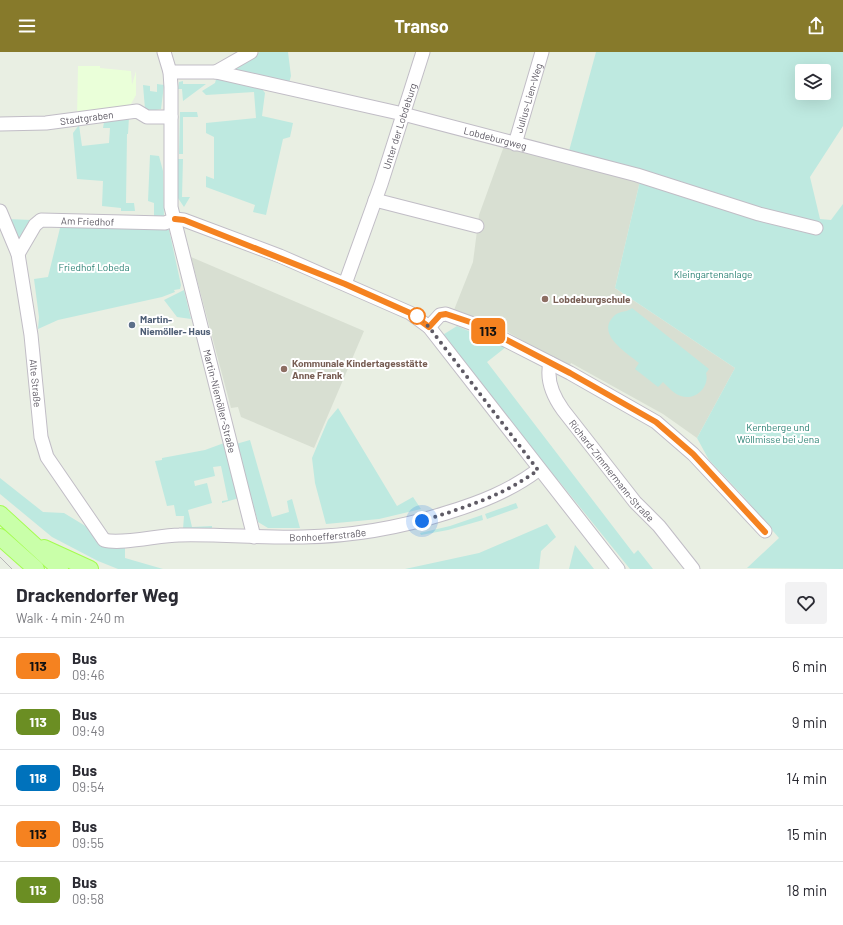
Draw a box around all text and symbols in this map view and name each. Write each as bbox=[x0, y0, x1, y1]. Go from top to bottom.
icon: menu bbox=[16, 15, 38, 37]
text: Transo bbox=[394, 15, 449, 37]
icon: share bbox=[805, 15, 827, 37]
street label: Julius-Lien-Weg bbox=[513, 62, 544, 134]
map controls bbox=[795, 64, 831, 100]
button: layers bbox=[795, 64, 831, 100]
street label: Unter der Lobdeburg bbox=[380, 81, 419, 171]
street label: Stadtgraben bbox=[59, 108, 114, 127]
street label: Lobdeburgweg bbox=[462, 124, 528, 152]
street label: Am Friedhof bbox=[61, 214, 115, 228]
park label: Friedhof Lobeda bbox=[58, 261, 130, 273]
park label: Kleingartenanlage bbox=[674, 268, 752, 280]
place label: Lobdeburgschule bbox=[553, 293, 631, 305]
marker: Lobdeburgschule bbox=[540, 294, 550, 304]
unlabelled marker bbox=[408, 307, 426, 325]
place label: Martin- Niemöller- Haus bbox=[140, 313, 211, 337]
line badge: 113 bbox=[465, 318, 511, 344]
marker: Martin- Niemöller- Haus bbox=[127, 320, 137, 330]
text: 113 bbox=[479, 322, 497, 339]
street label: Martin-Niemöller-Straße bbox=[201, 348, 239, 454]
place label: Kommunale Kindertagesstätte Anne Frank bbox=[292, 357, 428, 381]
street label: Alte Straße bbox=[27, 358, 44, 408]
marker: Kommunale Kindertagesstätte Anne Frank bbox=[279, 364, 289, 374]
street label: Richard-Zimmermann-Straße bbox=[567, 417, 657, 524]
park label: Kernberge und Wöllmisse bei Jena bbox=[737, 421, 819, 445]
your location bbox=[412, 511, 432, 531]
street label: Bonhoefferstraße bbox=[289, 526, 367, 543]
button: heart bbox=[785, 582, 827, 624]
text: Drackendorfer Weg bbox=[16, 583, 178, 606]
text: Walk · 4 min · 240 m bbox=[16, 610, 124, 626]
text: Bus bbox=[72, 649, 97, 667]
text: 113 bbox=[29, 657, 47, 674]
text: 6 min bbox=[792, 657, 827, 675]
text: 09:46 bbox=[72, 667, 104, 683]
text: Bus bbox=[72, 705, 97, 723]
text: 113 bbox=[29, 713, 47, 730]
text: 9 min bbox=[792, 713, 827, 731]
text: 09:49 bbox=[72, 723, 104, 739]
text: Bus bbox=[72, 761, 97, 779]
text: 118 bbox=[29, 769, 47, 786]
text: 14 min bbox=[786, 769, 827, 787]
text: 09:54 bbox=[72, 779, 104, 795]
text: Bus bbox=[72, 817, 97, 835]
text: 113 bbox=[29, 825, 47, 842]
text: 15 min bbox=[787, 825, 827, 843]
text: 09:55 bbox=[72, 835, 104, 851]
text: Bus bbox=[72, 873, 97, 891]
text: 113 bbox=[29, 881, 47, 898]
text: 18 min bbox=[787, 881, 827, 899]
text: 09:58 bbox=[72, 891, 104, 907]

